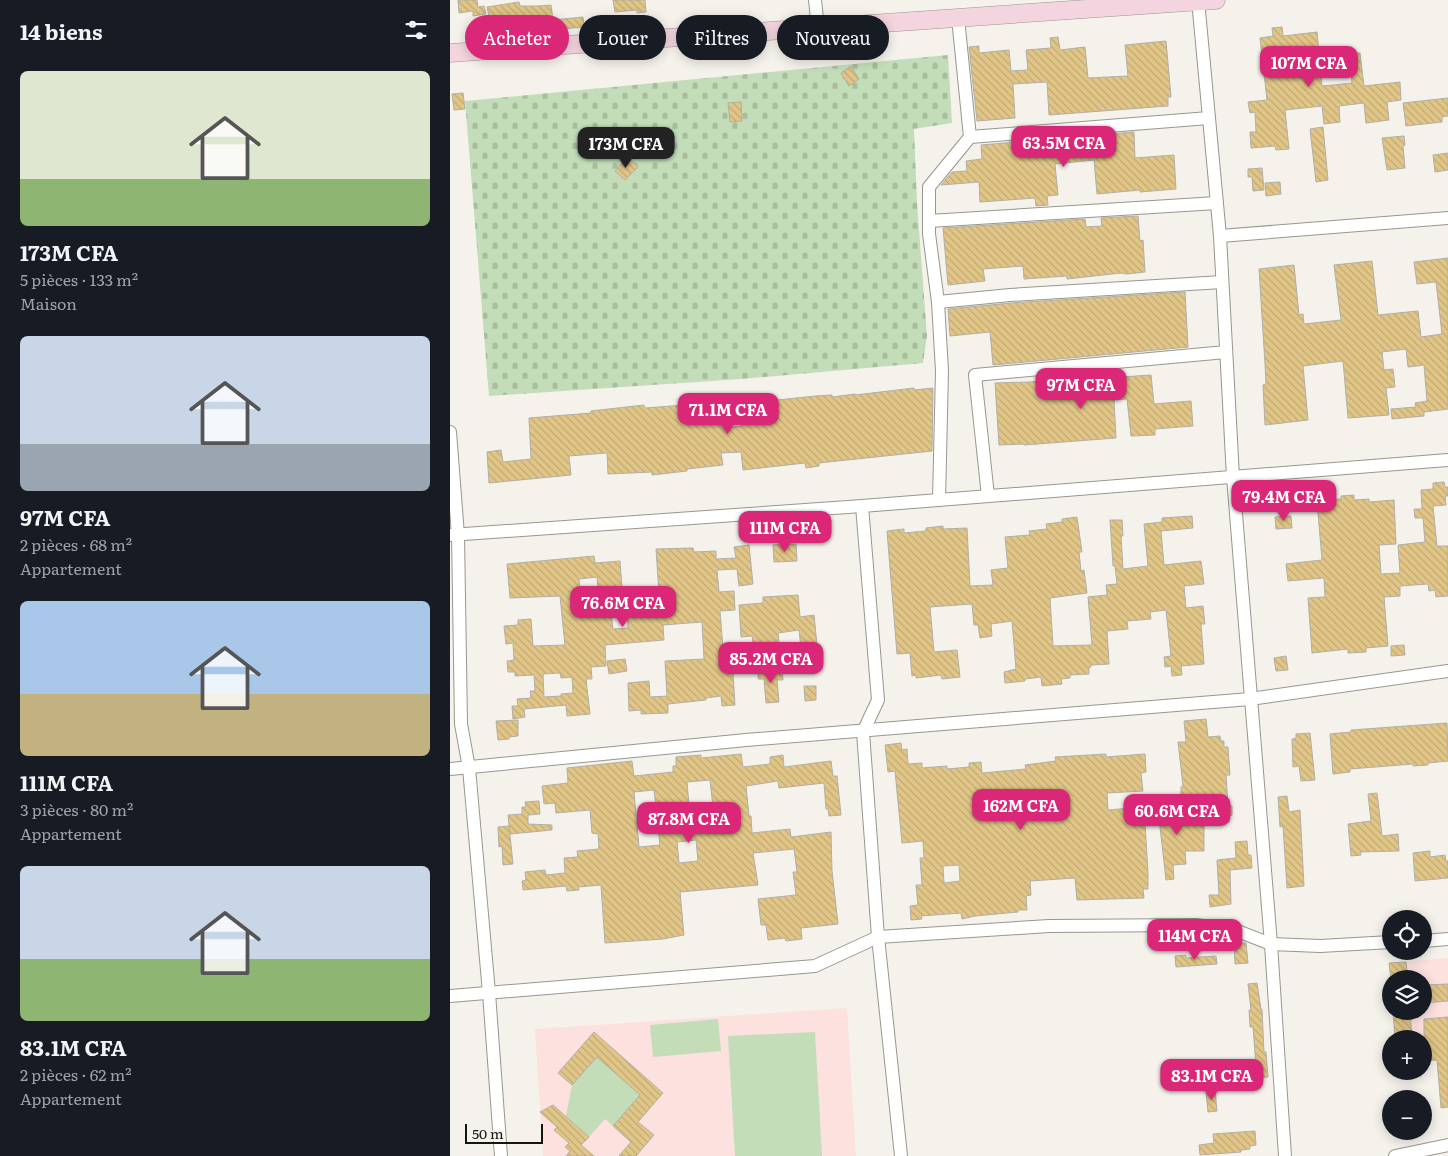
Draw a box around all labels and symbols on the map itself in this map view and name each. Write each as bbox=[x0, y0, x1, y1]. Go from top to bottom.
pin: 107M CFA bbox=[1257, 46, 1361, 88]
pin: 173M CFA bbox=[574, 126, 678, 169]
pin: 63.5M CFA bbox=[1007, 126, 1121, 168]
pin: 97M CFA bbox=[1035, 368, 1127, 410]
pin: 71.1M CFA bbox=[671, 392, 785, 435]
pin: 79.4M CFA bbox=[1227, 480, 1341, 522]
pin: 111M CFA bbox=[733, 510, 837, 553]
pin: 76.6M CFA bbox=[566, 586, 680, 628]
pin: 85.2M CFA bbox=[714, 642, 828, 684]
pin: 162M CFA bbox=[969, 788, 1073, 831]
pin: 60.6M CFA bbox=[1120, 794, 1234, 836]
pin: 87.8M CFA bbox=[632, 802, 746, 844]
pin: 114M CFA bbox=[1143, 918, 1247, 961]
pin: 83.1M CFA bbox=[1155, 1058, 1269, 1101]
scale bar bbox=[465, 1121, 542, 1144]

